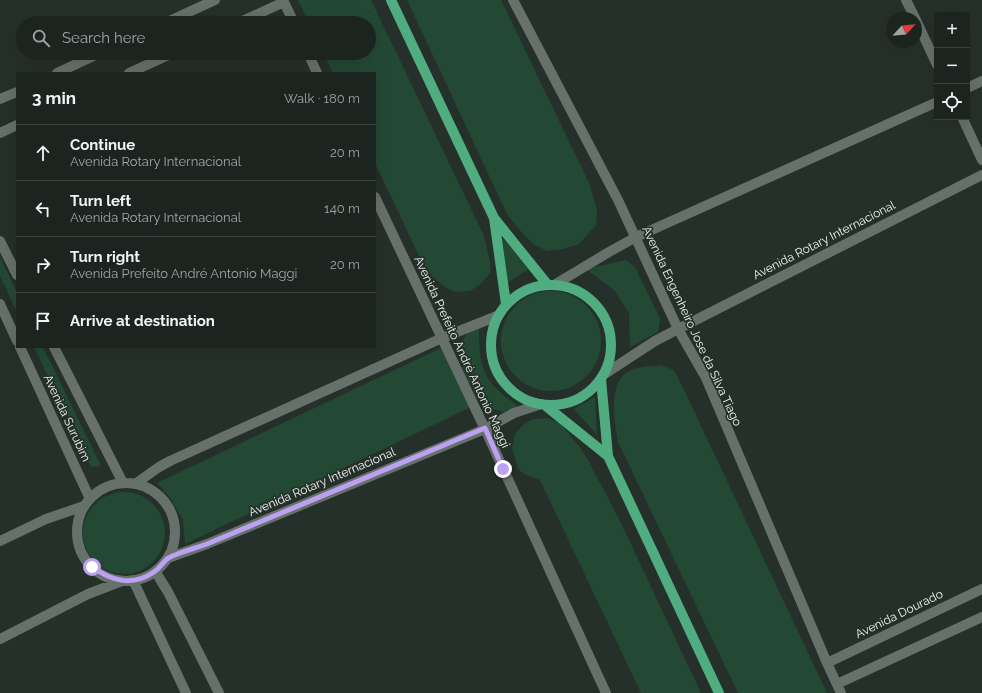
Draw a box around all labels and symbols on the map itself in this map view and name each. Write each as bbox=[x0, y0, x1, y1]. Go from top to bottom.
north arrow bbox=[886, 12, 922, 48]
street label: Avenida Rotary Internacional bbox=[750, 198, 898, 282]
street label: Avenida Engenheiro Jose da Silva Tiago bbox=[639, 224, 745, 428]
street label: Avenida Prefeito André Antonio Maggi bbox=[411, 254, 513, 450]
street label: Avenida Surubim bbox=[41, 372, 93, 464]
street label: Avenida Rotary Internacional bbox=[247, 444, 398, 519]
route end bbox=[494, 460, 512, 478]
route start bbox=[83, 558, 101, 576]
street label: Avenida Dourado bbox=[853, 587, 945, 641]

